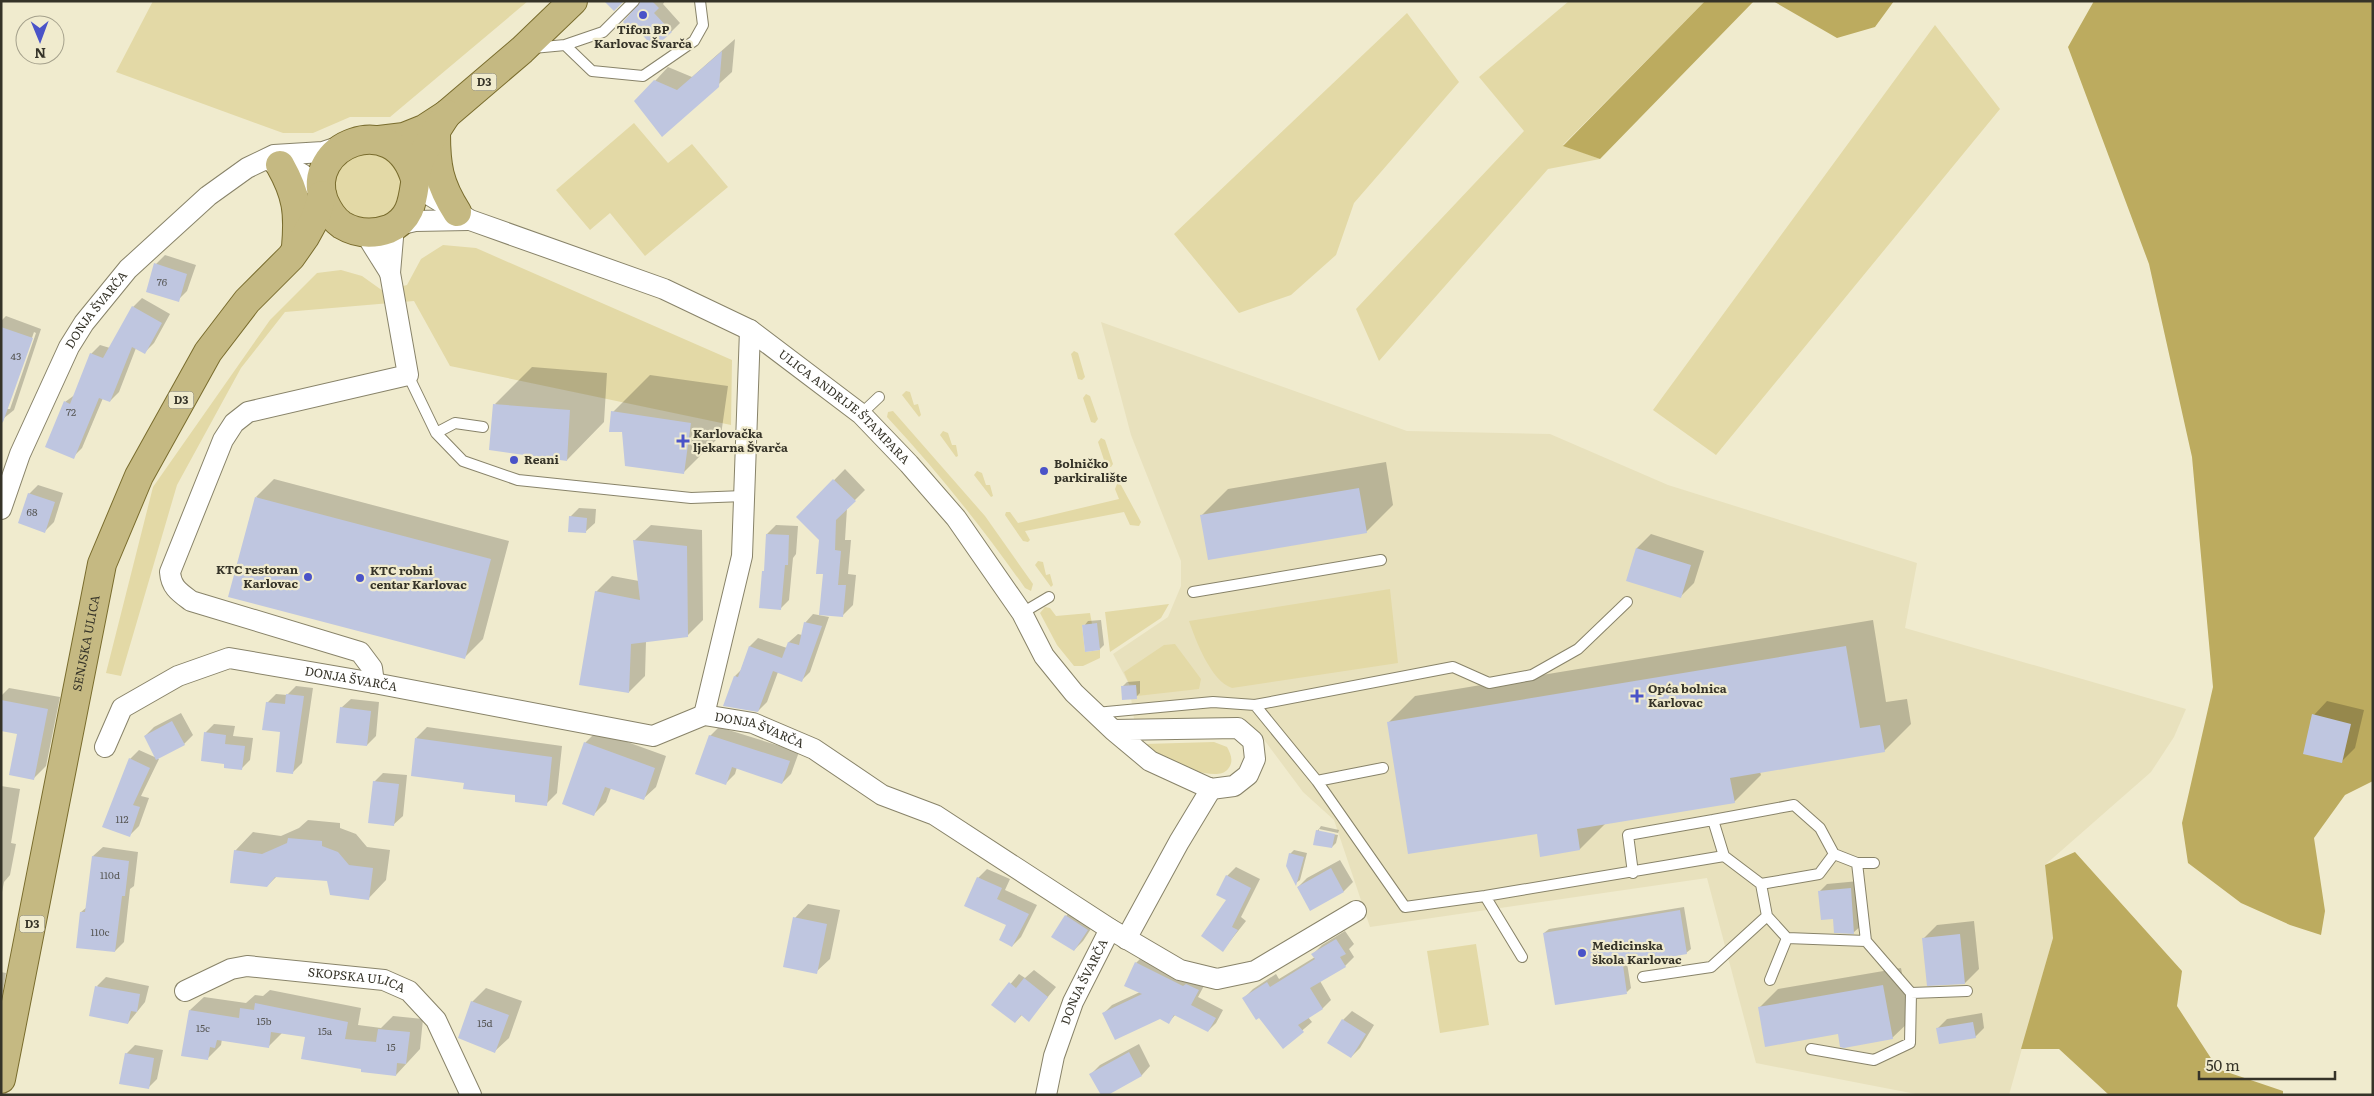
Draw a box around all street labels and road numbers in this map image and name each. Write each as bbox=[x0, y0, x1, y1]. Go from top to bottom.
road number: D3 bbox=[472, 74, 496, 90]
street label: DONJA ŠVARČA bbox=[60, 266, 131, 352]
street label: ULICA ANDRIJE ŠTAMPARA bbox=[775, 345, 915, 468]
road number: D3 bbox=[168, 392, 194, 408]
street label: SENJSKA ULICA bbox=[67, 593, 104, 693]
street label: DONJA ŠVARČA bbox=[304, 661, 399, 695]
street label: DONJA ŠVARČA bbox=[713, 707, 807, 752]
road number: D3 bbox=[20, 916, 44, 932]
street label: DONJA ŠVARČA bbox=[1056, 935, 1112, 1027]
street label: SKOPSKA ULICA bbox=[307, 962, 409, 996]

